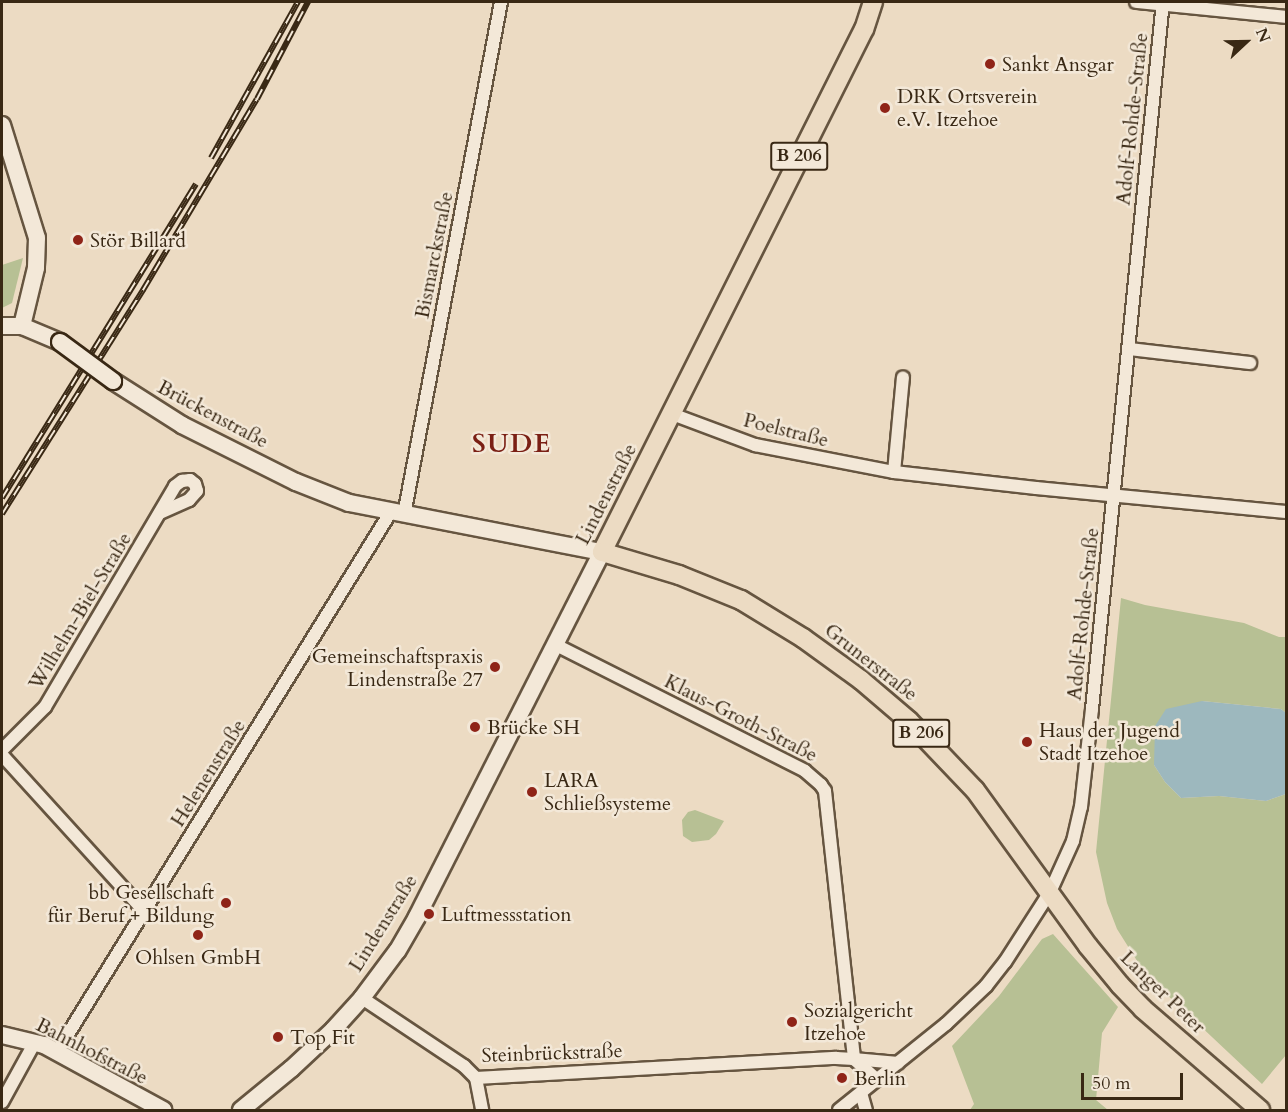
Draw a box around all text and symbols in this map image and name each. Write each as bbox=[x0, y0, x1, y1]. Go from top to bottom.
north arrow bbox=[1216, 12, 1276, 72]
text: N bbox=[1250, 25, 1275, 46]
street label: Adolf-Rohde-Straße bbox=[1111, 32, 1153, 206]
place label: Sankt Ansgar bbox=[1002, 52, 1114, 76]
marker: Sankt Ansgar bbox=[983, 57, 997, 71]
place label: DRK Ortsverein e.V. Itzehoe bbox=[897, 84, 1038, 131]
marker: DRK Ortsverein e.V. Itzehoe bbox=[878, 101, 892, 115]
road number: B 206 bbox=[769, 141, 829, 171]
street label: Bismarckstraße bbox=[410, 190, 458, 320]
place label: Stör Billard bbox=[90, 228, 186, 252]
marker: Stör Billard bbox=[71, 233, 85, 247]
street label: Brückenstraße bbox=[153, 375, 273, 453]
street label: Poelstraße bbox=[741, 408, 831, 452]
district label: SUDE bbox=[472, 428, 552, 460]
street label: Lindenstraße bbox=[570, 439, 642, 549]
street label: Adolf-Rohde-Straße bbox=[1062, 527, 1104, 701]
street label: Wilhelm-Biel-Straße bbox=[24, 528, 136, 694]
street label: Grunerstraße bbox=[820, 618, 922, 706]
place label: Gemeinschaftspraxis Lindenstraße 27 bbox=[312, 644, 483, 691]
marker: Gemeinschaftspraxis Lindenstraße 27 bbox=[488, 660, 502, 674]
street label: Klaus-Groth-Straße bbox=[660, 669, 822, 767]
street label: Helenenstraße bbox=[166, 715, 250, 831]
place label: Brücke SH bbox=[487, 715, 580, 739]
road number: B 206 bbox=[891, 718, 951, 748]
place label: Haus der Jugend Stadt Itzehoe bbox=[1039, 718, 1180, 765]
marker: Brücke SH bbox=[468, 720, 482, 734]
marker: Haus der Jugend Stadt Itzehoe bbox=[1020, 735, 1034, 749]
place label: LARA Schließsysteme bbox=[544, 768, 671, 815]
marker: LARA Schließsysteme bbox=[525, 785, 539, 799]
street label: Lindenstraße bbox=[344, 870, 422, 976]
place label: bb Gesellschaft für Beruf + Bildung bbox=[48, 880, 214, 927]
marker: bb Gesellschaft für Beruf + Bildung bbox=[219, 896, 233, 910]
place label: Luftmessstation bbox=[441, 902, 572, 926]
marker: Luftmessstation bbox=[422, 907, 436, 921]
marker: Ohlsen GmbH bbox=[191, 928, 205, 942]
place label: Ohlsen GmbH bbox=[135, 945, 261, 969]
street label: Langer Peter bbox=[1116, 946, 1210, 1038]
place label: Sozialgericht Itzehoe bbox=[804, 999, 913, 1046]
street label: Bahnhofstraße bbox=[32, 1013, 152, 1089]
marker: Sozialgericht Itzehoe bbox=[785, 1015, 799, 1029]
place label: Top Fit bbox=[290, 1025, 355, 1049]
marker: Top Fit bbox=[271, 1030, 285, 1044]
street label: Steinbrückstraße bbox=[481, 1039, 623, 1067]
scale bar bbox=[1084, 1061, 1186, 1099]
place label: Berlin bbox=[854, 1066, 906, 1090]
marker: Berlin bbox=[835, 1071, 849, 1085]
text: 50 m bbox=[1092, 1071, 1131, 1096]

